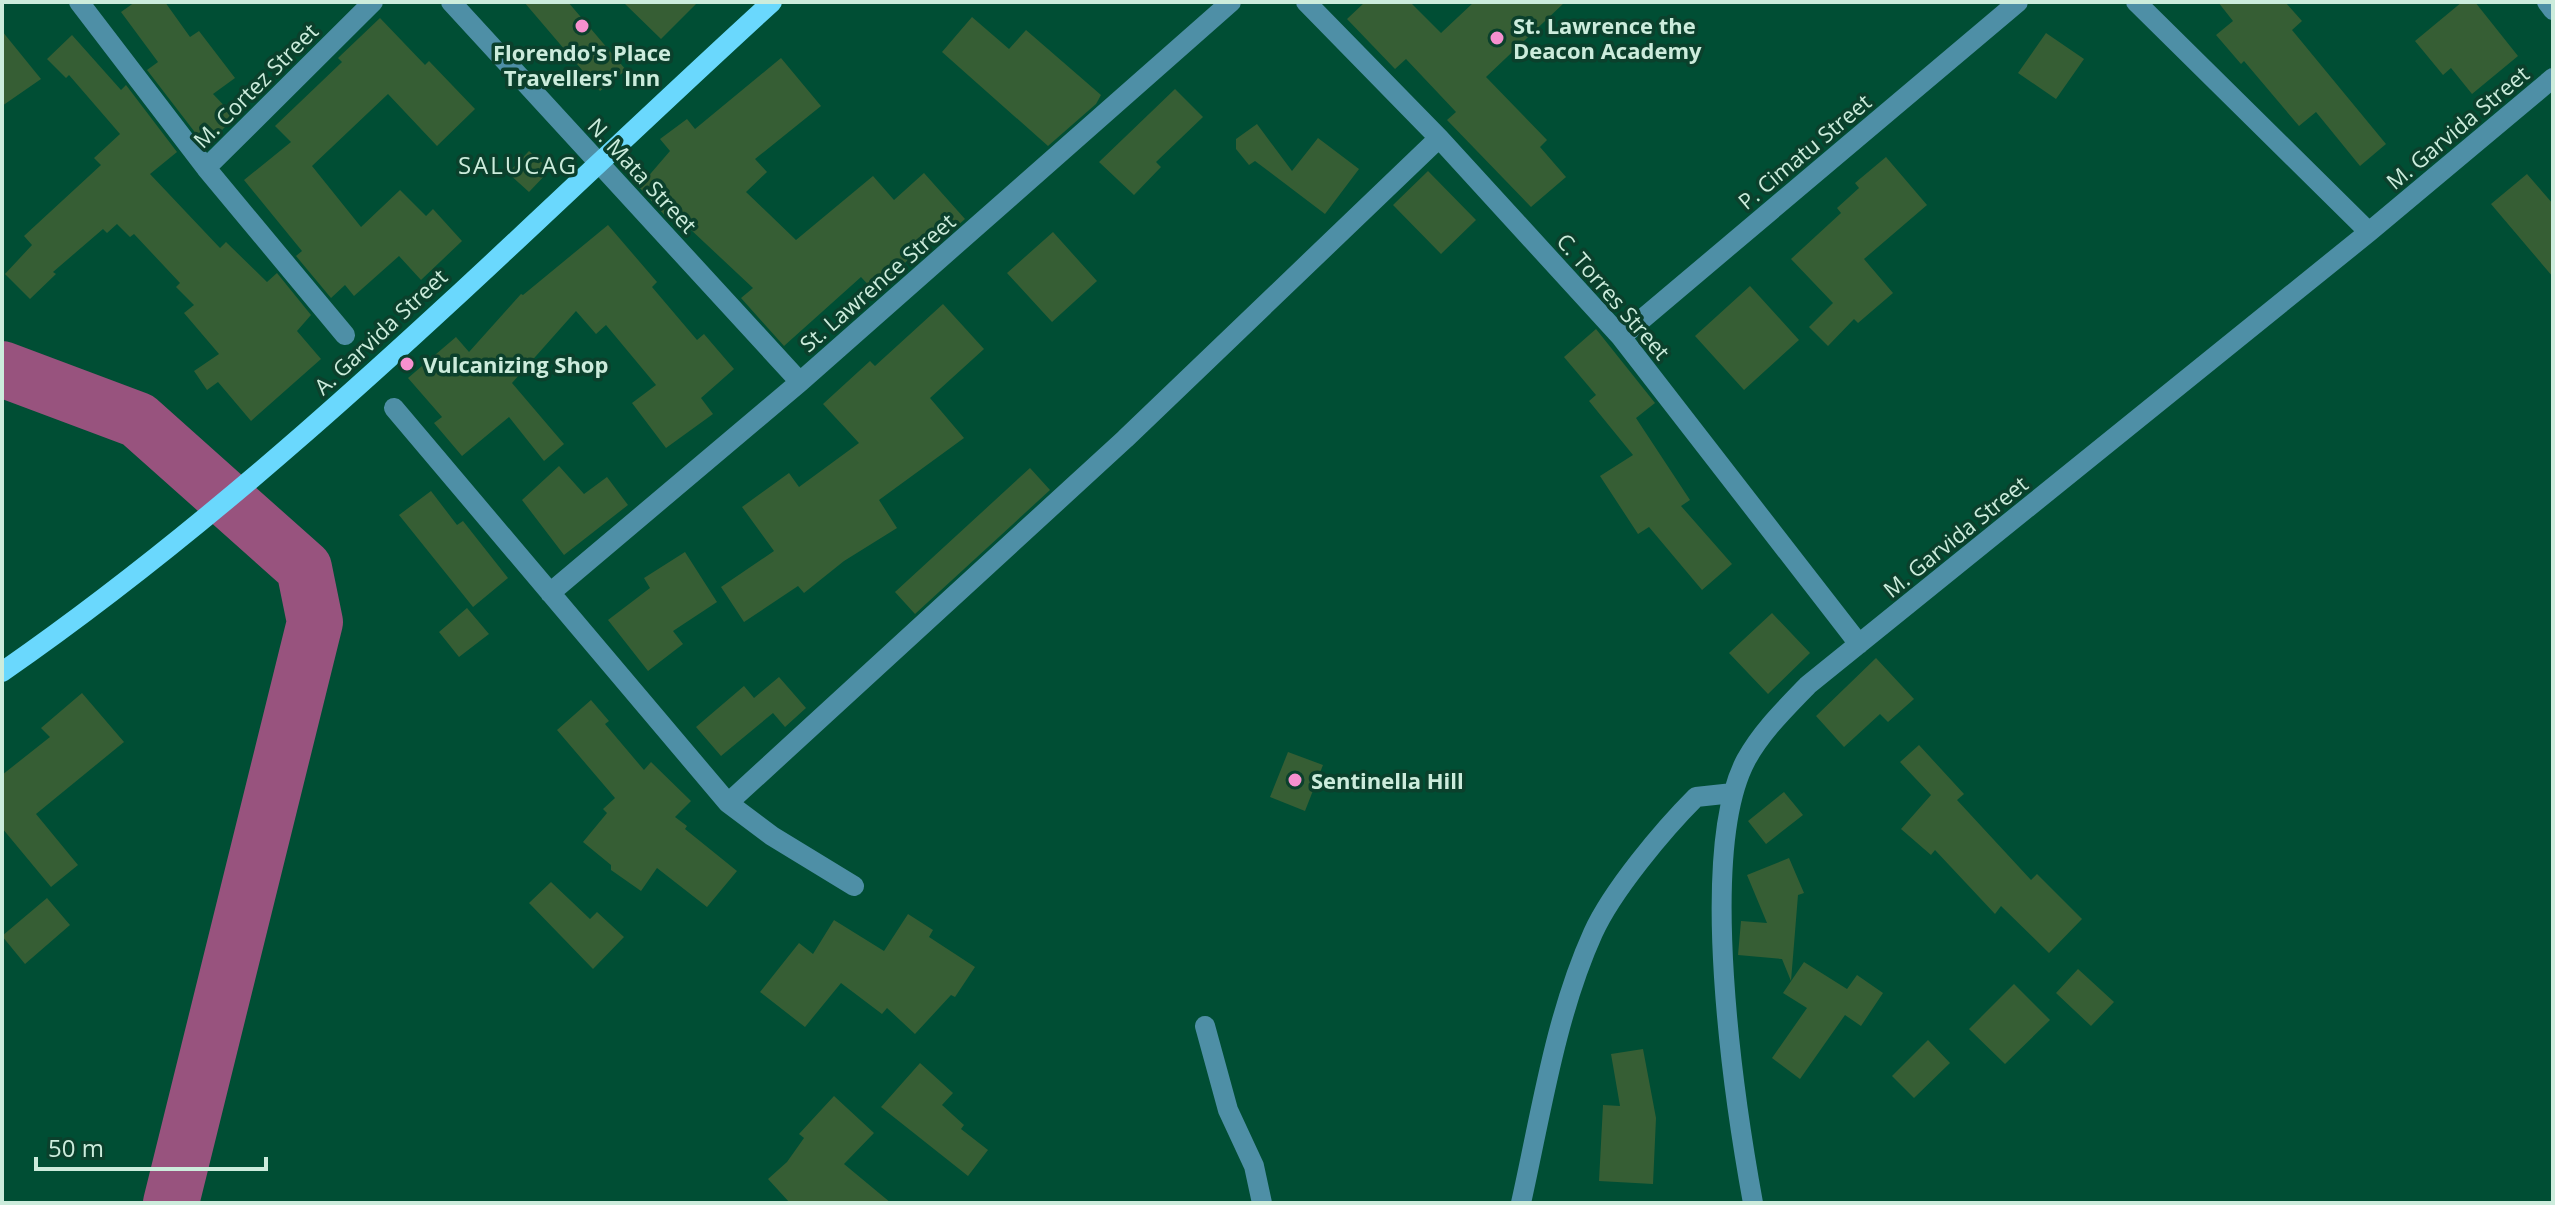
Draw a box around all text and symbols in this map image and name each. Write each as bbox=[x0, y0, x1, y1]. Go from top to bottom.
place label: St. Lawrence the Deacon Academy bbox=[1513, 10, 1702, 65]
street label: M. Cortez Street bbox=[186, 16, 324, 154]
marker: Florendo's Place Travellers' Inn bbox=[573, 17, 591, 35]
marker: St. Lawrence the Deacon Academy bbox=[1488, 29, 1506, 47]
place label: Florendo's Place Travellers' Inn bbox=[493, 37, 671, 92]
street label: M. Garvida Street bbox=[2379, 58, 2535, 196]
street label: P. Cimatu Street bbox=[1731, 86, 1877, 216]
street label: N. Mata Street bbox=[582, 111, 704, 239]
district label: SALUCAG bbox=[458, 148, 578, 181]
street label: St. Lawrence Street bbox=[793, 206, 961, 358]
street label: C. Torres Street bbox=[1551, 226, 1677, 366]
street label: A. Garvida Street bbox=[307, 261, 453, 401]
place label: Vulcanizing Shop bbox=[423, 349, 608, 379]
marker: Vulcanizing Shop bbox=[398, 355, 416, 373]
street label: M. Garvida Street bbox=[1876, 468, 2034, 604]
place label: Sentinella Hill bbox=[1311, 765, 1464, 795]
marker: Sentinella Hill bbox=[1286, 771, 1304, 789]
scale bar bbox=[36, 1121, 266, 1171]
text: 50 m bbox=[48, 1131, 104, 1164]

